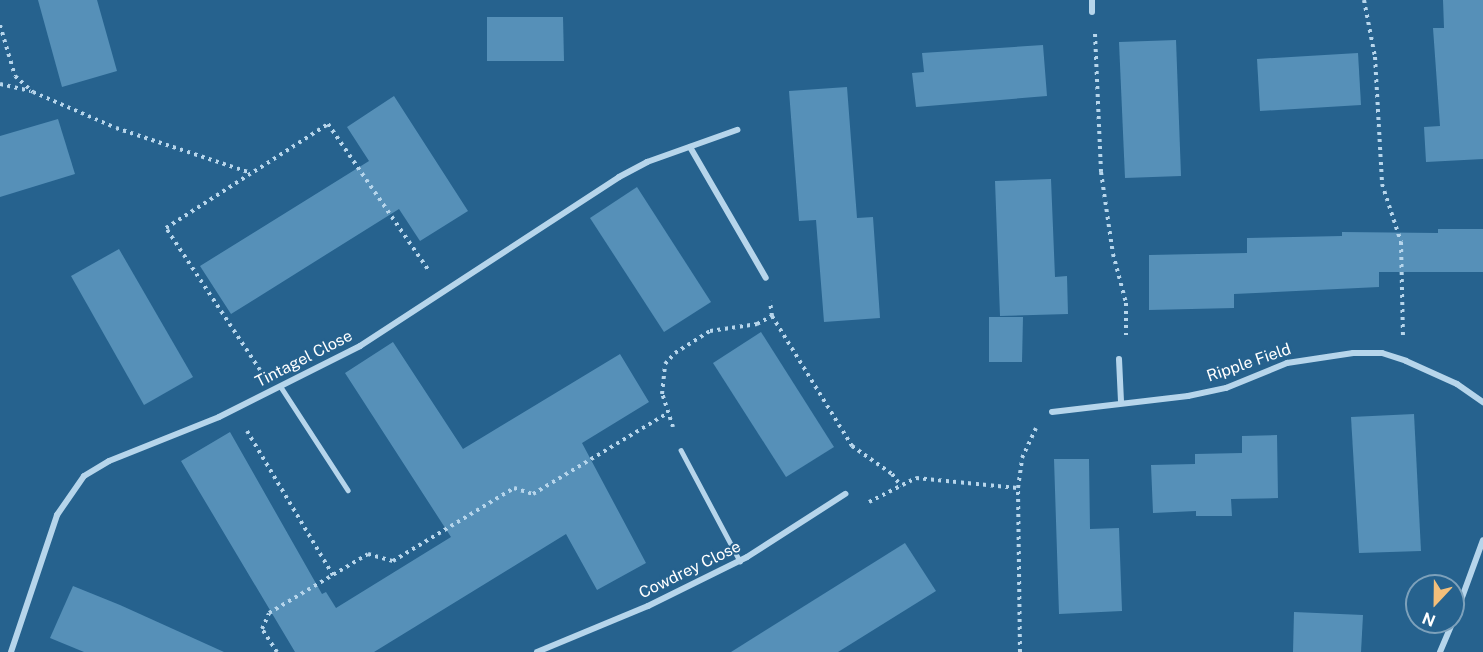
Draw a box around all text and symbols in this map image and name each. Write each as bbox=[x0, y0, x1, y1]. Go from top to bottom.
street label: Tintagel Close bbox=[252, 326, 356, 392]
street label: Ripple Field bbox=[1204, 340, 1294, 386]
street label: Cowdrey Close bbox=[636, 537, 744, 603]
north arrow bbox=[1405, 574, 1465, 634]
text: N bbox=[1419, 608, 1438, 630]

